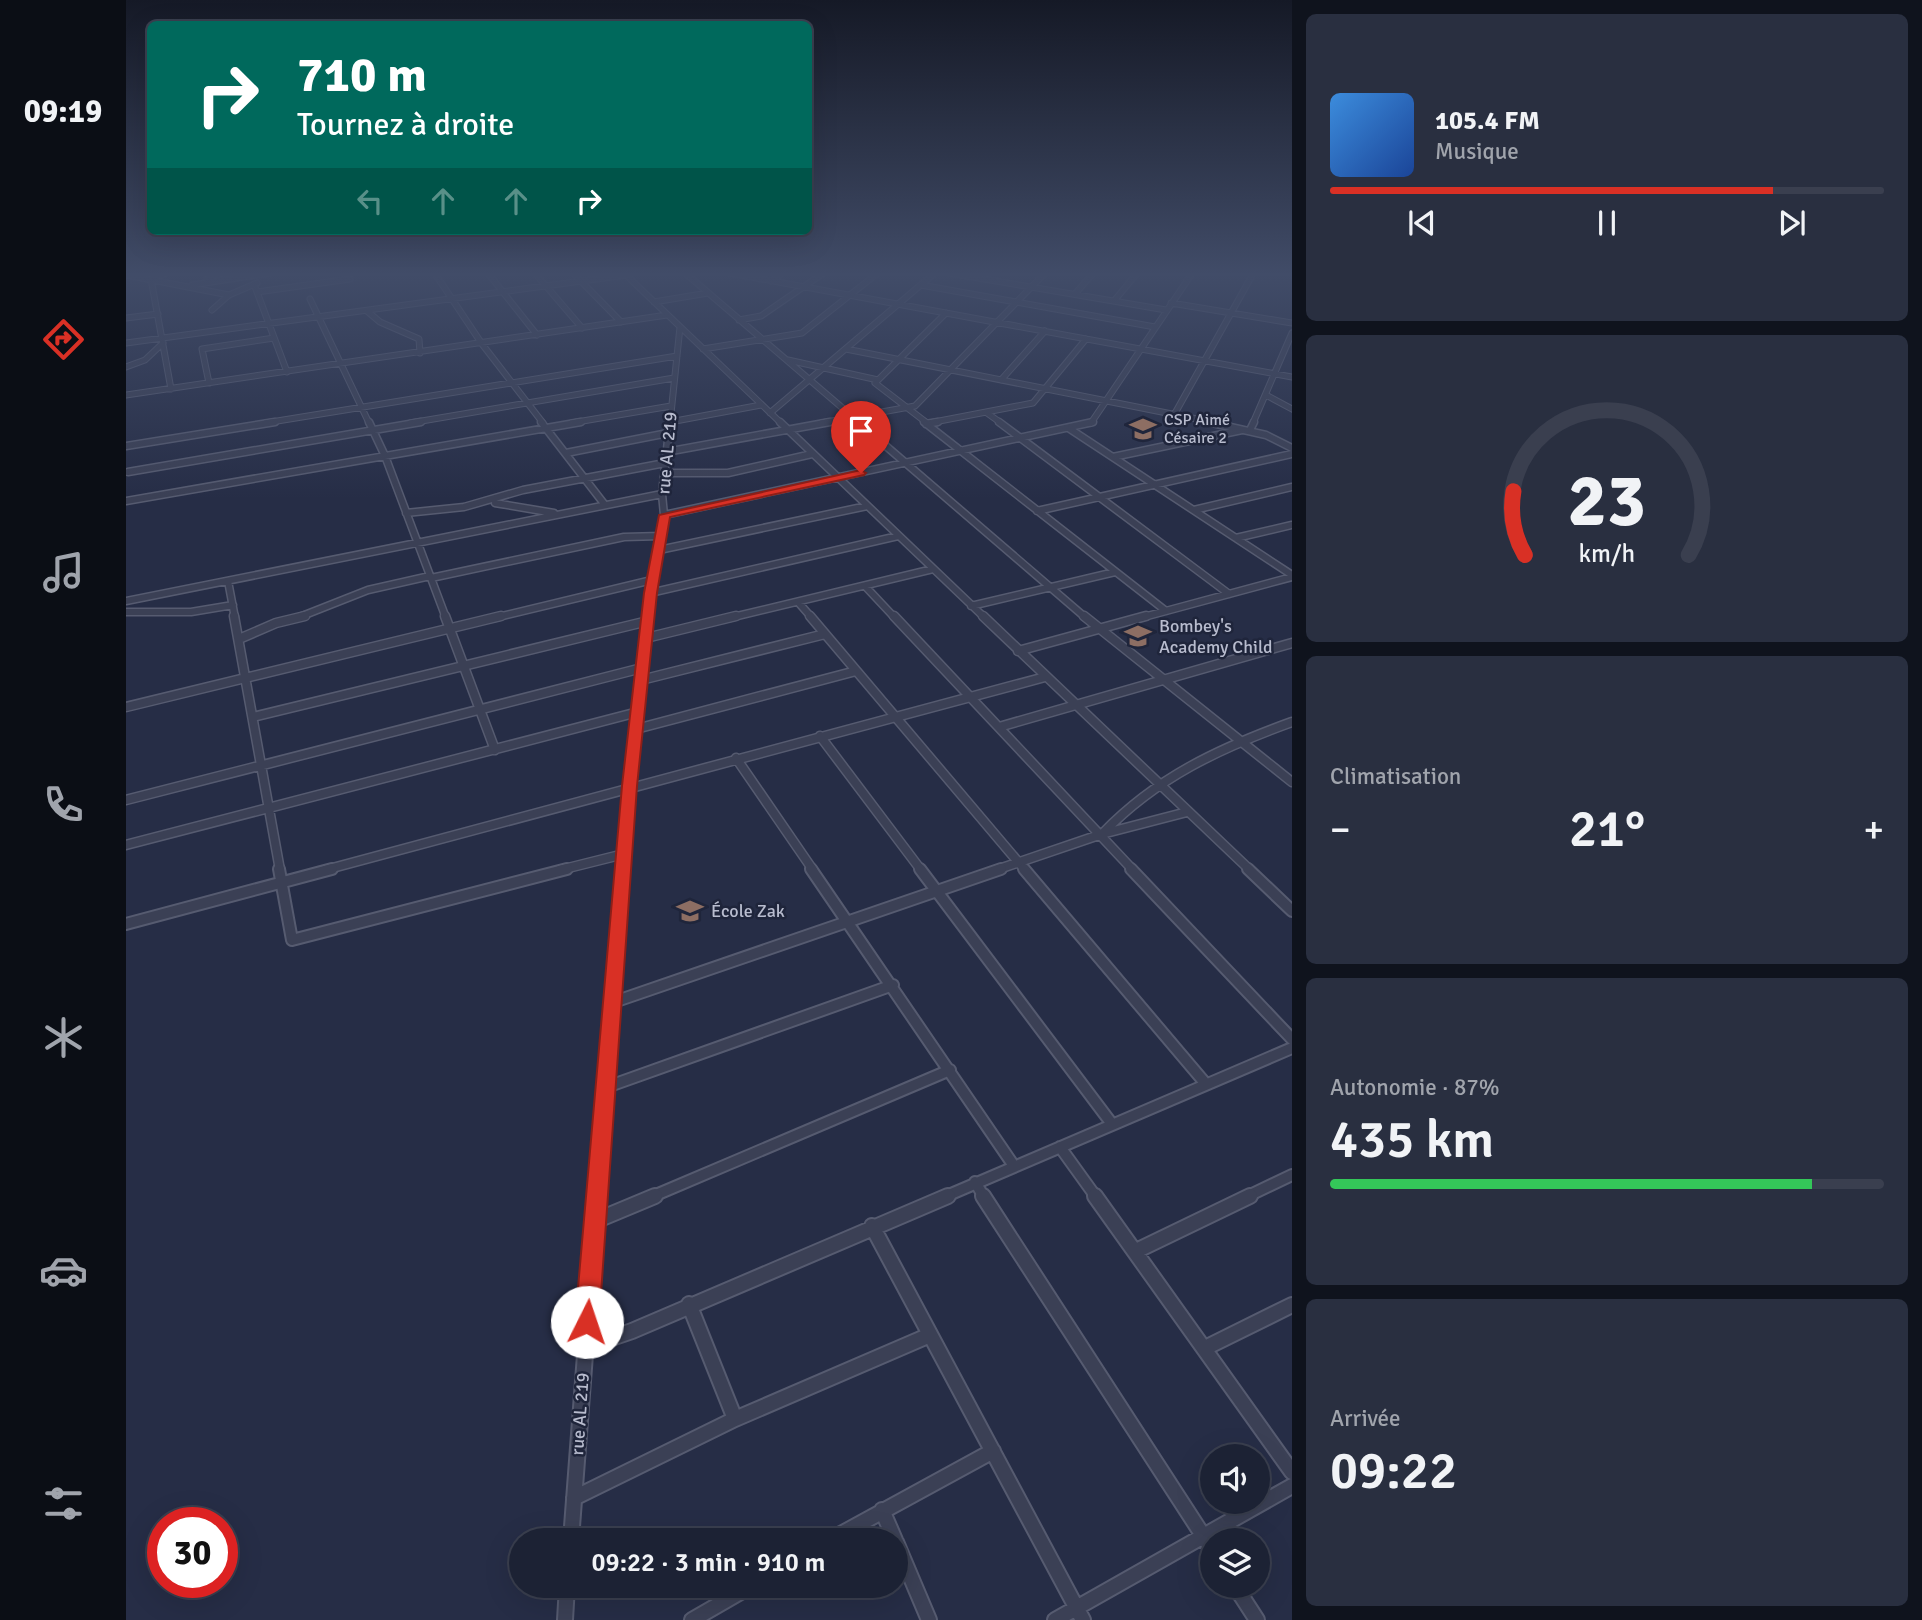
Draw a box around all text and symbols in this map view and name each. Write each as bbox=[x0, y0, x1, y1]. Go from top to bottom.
text: 710 m bbox=[297, 45, 427, 105]
icon: right bbox=[182, 49, 273, 140]
text: 09:19 bbox=[24, 92, 102, 131]
text: Tournez à droite bbox=[297, 105, 514, 144]
text: 105.4 FM bbox=[1435, 105, 1540, 137]
text: Musique bbox=[1435, 137, 1519, 166]
icon: left bbox=[351, 182, 389, 220]
icon: ahead bbox=[424, 182, 462, 220]
icon: ahead bbox=[497, 182, 535, 220]
icon: right bbox=[570, 182, 608, 220]
icon: previous bbox=[1403, 204, 1441, 242]
icon: pause bbox=[1588, 204, 1626, 242]
icon: next bbox=[1773, 204, 1811, 242]
icon: directions bbox=[39, 315, 88, 364]
pin bbox=[831, 401, 891, 473]
place label: CSP Aimé Césaire 2 bbox=[1164, 410, 1230, 448]
street label: rue AL 219 bbox=[652, 411, 682, 495]
icon: arrive bbox=[842, 412, 880, 450]
school or university icon: CSP Aimé Césaire 2 bbox=[1128, 414, 1158, 444]
text: 23 bbox=[1568, 457, 1646, 546]
text: km/h bbox=[1579, 538, 1635, 569]
icon: music bbox=[39, 548, 88, 597]
place label: Bombey's Academy Child bbox=[1159, 615, 1273, 658]
school or university icon: Bombey's Academy Child bbox=[1123, 621, 1153, 651]
text: Climatisation bbox=[1330, 762, 1461, 791]
icon: phone bbox=[39, 780, 88, 829]
text: 21° bbox=[1569, 797, 1645, 861]
text: − bbox=[1330, 806, 1351, 853]
text: + bbox=[1863, 806, 1884, 853]
school or university icon: École Zak bbox=[675, 896, 705, 926]
place label: École Zak bbox=[711, 900, 785, 922]
icon: climate bbox=[39, 1013, 88, 1062]
text: Autonomie · 87% bbox=[1330, 1073, 1500, 1102]
text: 435 km bbox=[1330, 1108, 1494, 1172]
icon: car bbox=[39, 1246, 88, 1295]
position arrow bbox=[550, 1285, 624, 1359]
street label: rue AL 219 bbox=[566, 1372, 594, 1456]
text: Arrivée bbox=[1330, 1404, 1401, 1433]
text: 09:22 bbox=[1330, 1439, 1457, 1503]
map controls bbox=[1200, 1444, 1270, 1598]
button: sound bbox=[1200, 1444, 1270, 1514]
icon: filters bbox=[39, 1479, 88, 1528]
speed limit sign: 30 bbox=[147, 1507, 238, 1598]
button: layers bbox=[1200, 1528, 1270, 1598]
text: 09:22 · 3 min · 910 m bbox=[592, 1547, 825, 1579]

